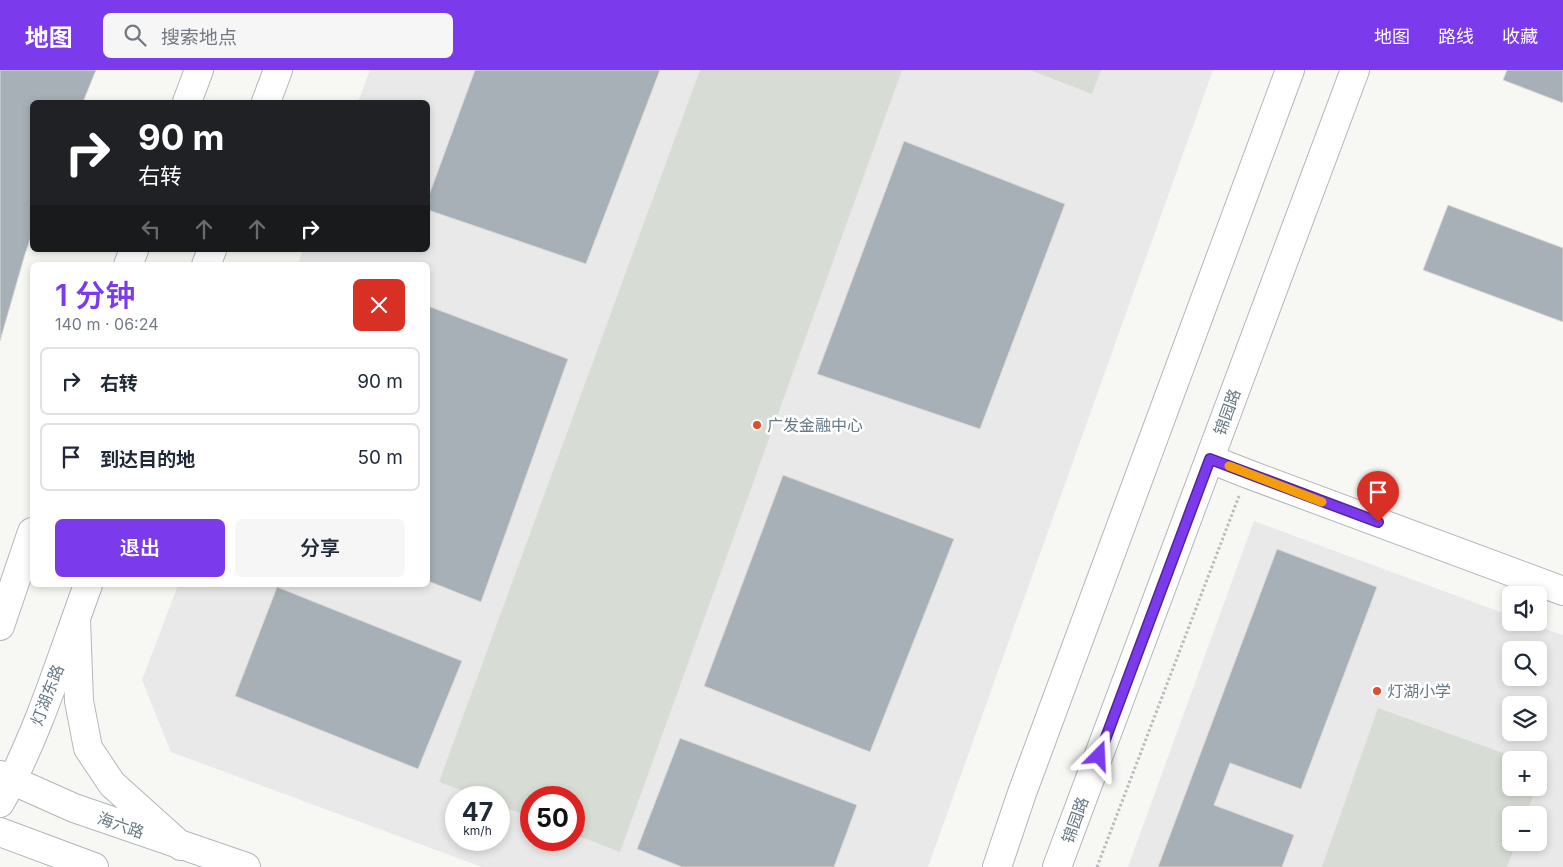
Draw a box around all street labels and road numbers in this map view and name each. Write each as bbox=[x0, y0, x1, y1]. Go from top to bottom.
street label: 锦园路 bbox=[1209, 386, 1245, 438]
street label: 灯湖东路 bbox=[26, 662, 68, 728]
street label: 锦园路 bbox=[1057, 794, 1093, 846]
street label: 海六路 bbox=[95, 808, 147, 842]

